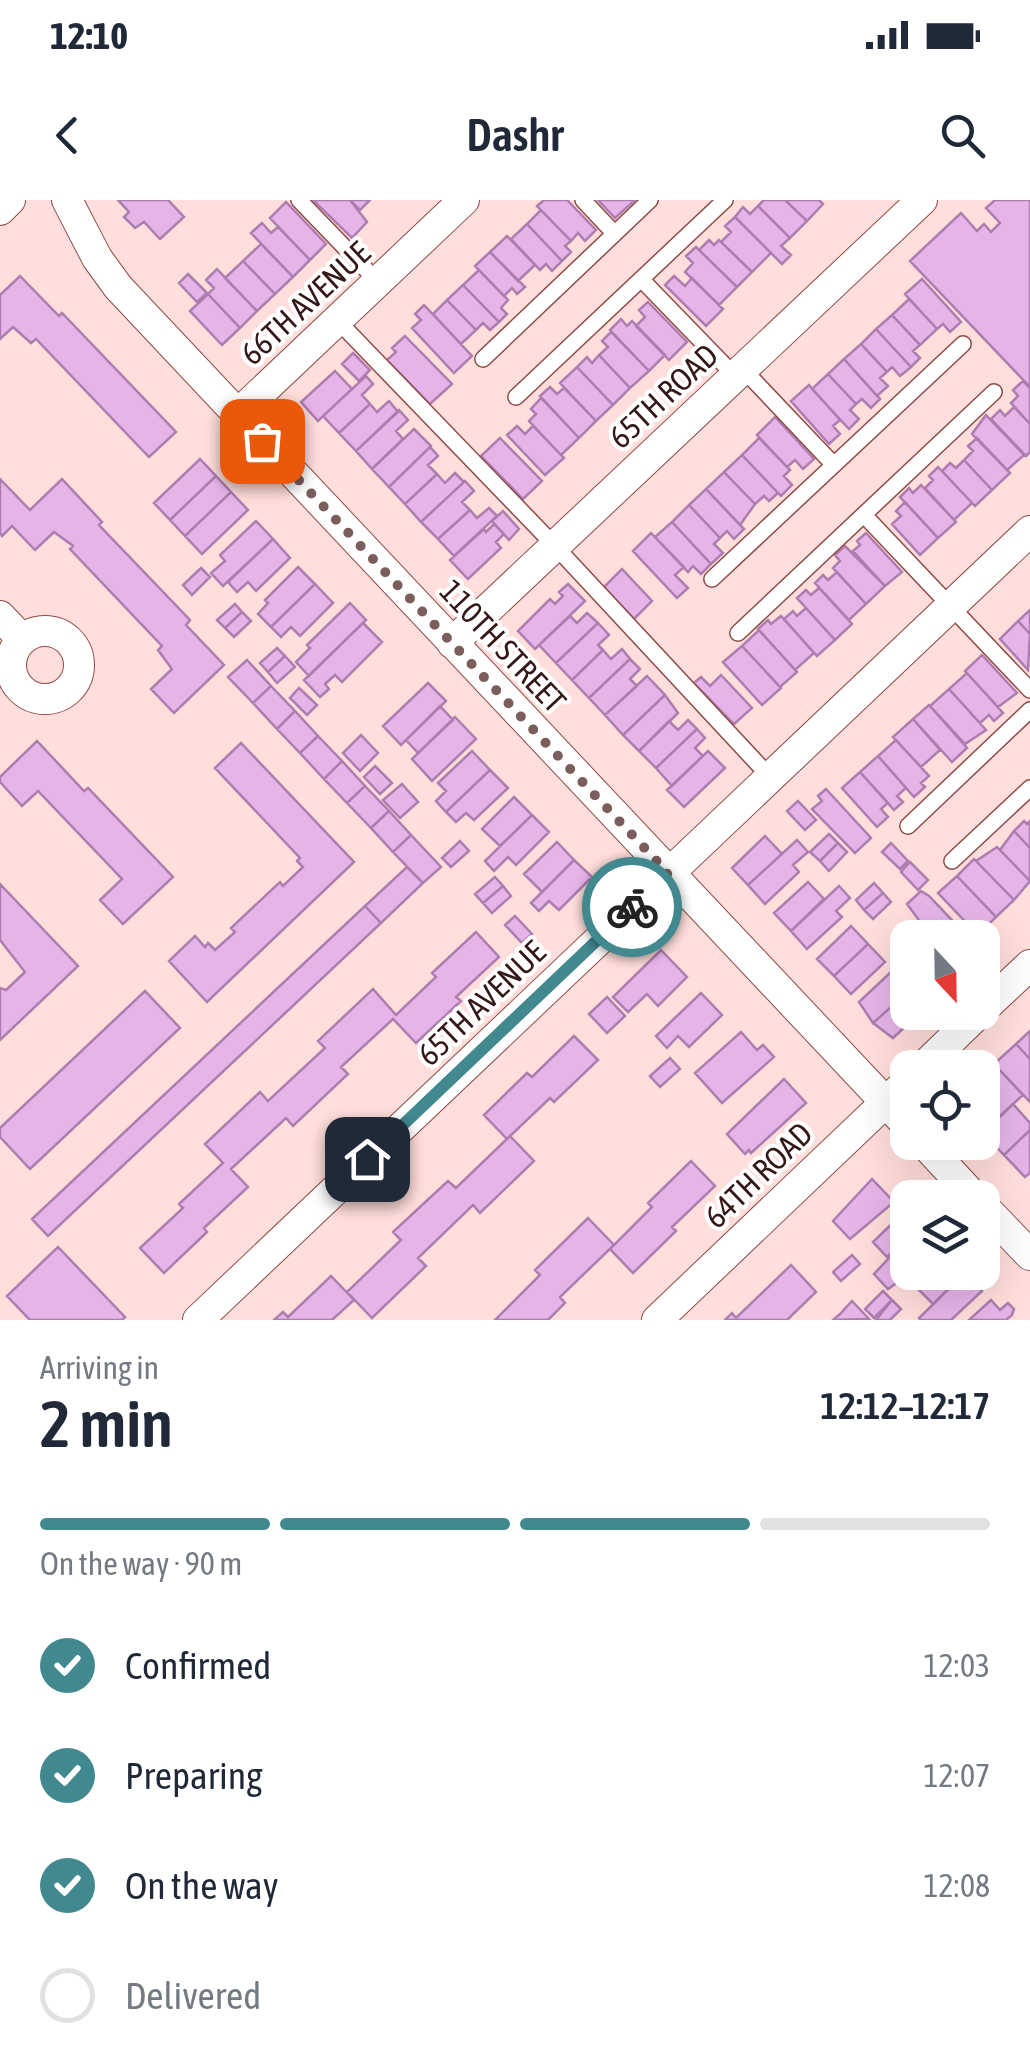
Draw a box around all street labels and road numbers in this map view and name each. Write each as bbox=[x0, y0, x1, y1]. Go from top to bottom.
street label: 66TH AVENUE bbox=[233, 234, 377, 372]
street label: 65TH ROAD bbox=[601, 336, 725, 456]
street label: 110TH STREET bbox=[433, 572, 573, 720]
street label: 65TH AVENUE bbox=[410, 933, 553, 1073]
street label: 64TH ROAD bbox=[697, 1115, 819, 1235]

